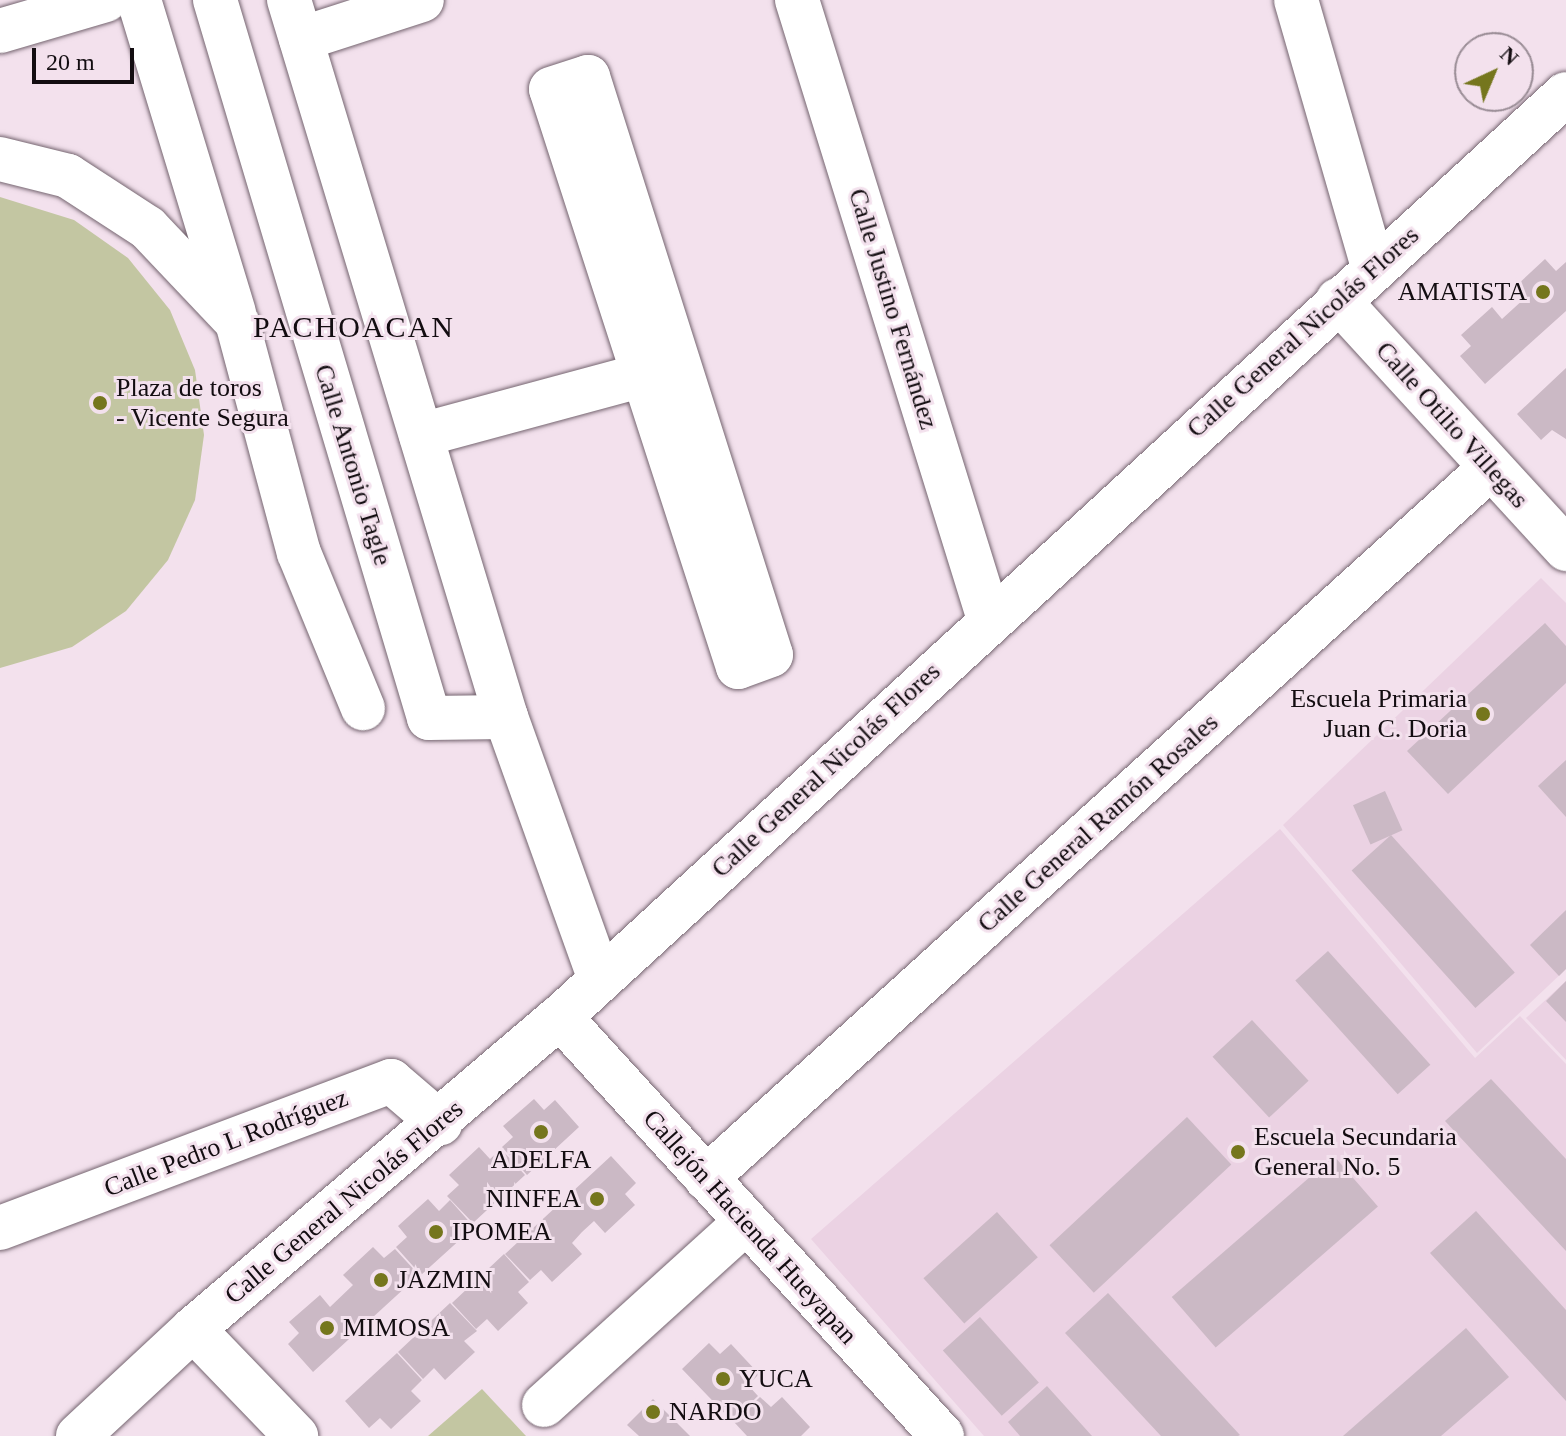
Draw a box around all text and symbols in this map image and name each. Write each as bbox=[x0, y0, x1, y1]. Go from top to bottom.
scale bar bbox=[36, 32, 138, 82]
north arrow bbox=[1454, 32, 1534, 112]
text: N bbox=[1495, 41, 1524, 70]
text: 20 m bbox=[46, 49, 95, 75]
street label: Calle Justino Fernández bbox=[842, 185, 944, 433]
street label: Calle General Nicolás Flores bbox=[1181, 220, 1425, 444]
place label: AMATISTA bbox=[1398, 276, 1527, 308]
marker: AMATISTA bbox=[1534, 283, 1552, 301]
district label: PACHOACAN bbox=[253, 309, 455, 345]
street label: Calle Otilio Villegas bbox=[1369, 335, 1535, 515]
street label: Calle Antonio Tagle bbox=[307, 360, 399, 570]
place label: Plaza de toros - Vicente Segura bbox=[116, 372, 289, 434]
marker: Plaza de toros - Vicente Segura bbox=[91, 394, 109, 412]
street label: Calle General Nicolás Flores bbox=[705, 656, 947, 884]
place label: Escuela Primaria Juan C. Doria bbox=[1290, 683, 1467, 744]
marker: Escuela Primaria Juan C. Doria bbox=[1474, 705, 1492, 723]
street label: Calle General Ramón Rosales bbox=[971, 707, 1225, 939]
street label: Calle Pedro L Rodríguez bbox=[99, 1082, 353, 1204]
street label: Calle General Nicolás Flores bbox=[219, 1093, 469, 1311]
street label: Callejón Hacienda Hueyapan bbox=[636, 1103, 864, 1351]
place label: Escuela Secundaria General No. 5 bbox=[1254, 1121, 1457, 1182]
marker: ADELFA bbox=[532, 1123, 550, 1141]
marker: Escuela Secundaria General No. 5 bbox=[1229, 1143, 1247, 1161]
place label: ADELFA bbox=[491, 1144, 591, 1176]
place label: NINFEA bbox=[486, 1183, 581, 1215]
marker: NINFEA bbox=[588, 1190, 606, 1208]
place label: IPOMEA bbox=[452, 1216, 552, 1248]
marker: IPOMEA bbox=[427, 1223, 445, 1241]
place label: JAZMIN bbox=[397, 1264, 492, 1296]
marker: JAZMIN bbox=[372, 1271, 390, 1289]
place label: MIMOSA bbox=[343, 1312, 450, 1344]
marker: MIMOSA bbox=[318, 1319, 336, 1337]
place label: YUCA bbox=[739, 1363, 813, 1395]
marker: YUCA bbox=[714, 1370, 732, 1388]
place label: NARDO bbox=[669, 1396, 761, 1428]
marker: NARDO bbox=[644, 1403, 662, 1421]

